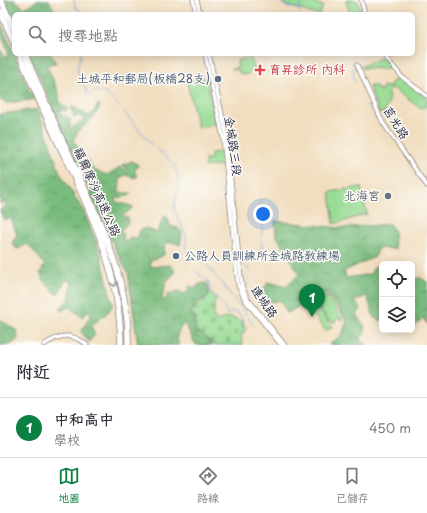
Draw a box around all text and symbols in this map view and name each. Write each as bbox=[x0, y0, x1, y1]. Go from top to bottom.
search box bbox=[12, 12, 415, 56]
icon: search bbox=[26, 23, 48, 45]
text: 搜尋地點 bbox=[58, 23, 118, 46]
place label: 育昇診所 內科 bbox=[269, 60, 345, 78]
marker: 育昇診所 內科 bbox=[254, 64, 266, 76]
place label: 土城平和郵局(板橋28支) bbox=[77, 69, 210, 87]
marker: 土城平和郵局(板橋28支) bbox=[213, 74, 223, 84]
street label: 莒光路 bbox=[380, 102, 414, 143]
street label: 金城路三段 bbox=[221, 115, 247, 177]
street label: 福爾摩沙高速公路 bbox=[70, 144, 126, 239]
place label: 北海宮 bbox=[344, 186, 380, 204]
marker: 北海宮 bbox=[383, 191, 393, 201]
your location bbox=[253, 204, 273, 224]
place label: 公路人員訓練所金城路教練場 bbox=[184, 246, 340, 264]
marker: 公路人員訓練所金城路教練場 bbox=[171, 251, 181, 261]
map controls bbox=[379, 261, 415, 333]
button: locate bbox=[379, 261, 415, 297]
one-way arrow bbox=[110, 280, 118, 287]
street label: 連城路 bbox=[247, 282, 283, 321]
pin: 1 bbox=[299, 284, 325, 317]
button: layers bbox=[379, 297, 415, 333]
text: 附近 bbox=[16, 358, 50, 384]
text: 中和高中 bbox=[54, 407, 114, 430]
text: 1 bbox=[26, 418, 32, 437]
text: 450 m bbox=[369, 418, 411, 437]
text: 學校 bbox=[54, 430, 80, 449]
tab: 地圖 bbox=[58, 465, 80, 506]
tab: 路線 bbox=[197, 465, 219, 506]
tab: 已儲存 bbox=[336, 465, 369, 506]

